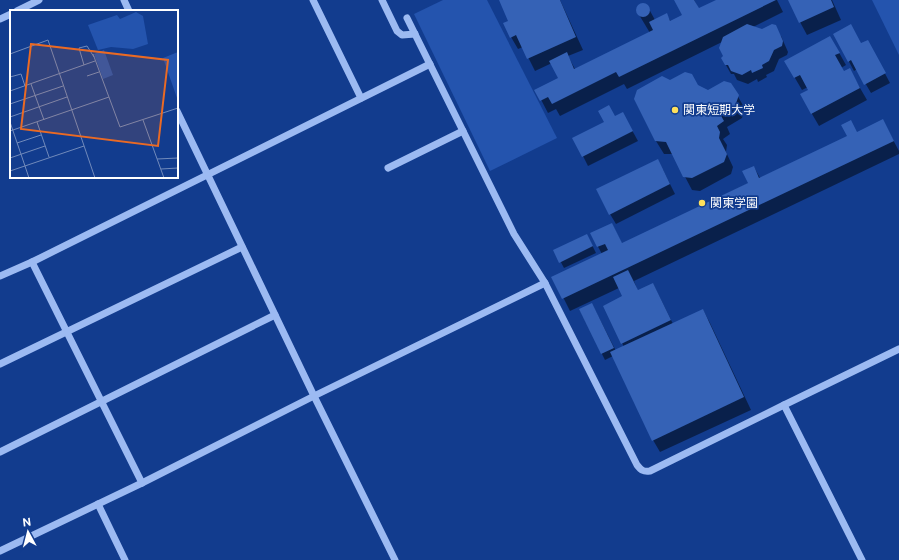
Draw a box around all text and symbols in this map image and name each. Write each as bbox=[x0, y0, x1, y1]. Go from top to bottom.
inset map bbox=[10, 10, 178, 178]
place label: 関東短期大学 bbox=[683, 103, 755, 117]
marker: 関東短期大学 bbox=[670, 105, 680, 115]
place label: 関東学園 bbox=[710, 196, 758, 210]
marker: 関東学園 bbox=[697, 198, 707, 208]
north arrow bbox=[8, 512, 48, 552]
text: N bbox=[22, 516, 32, 529]

